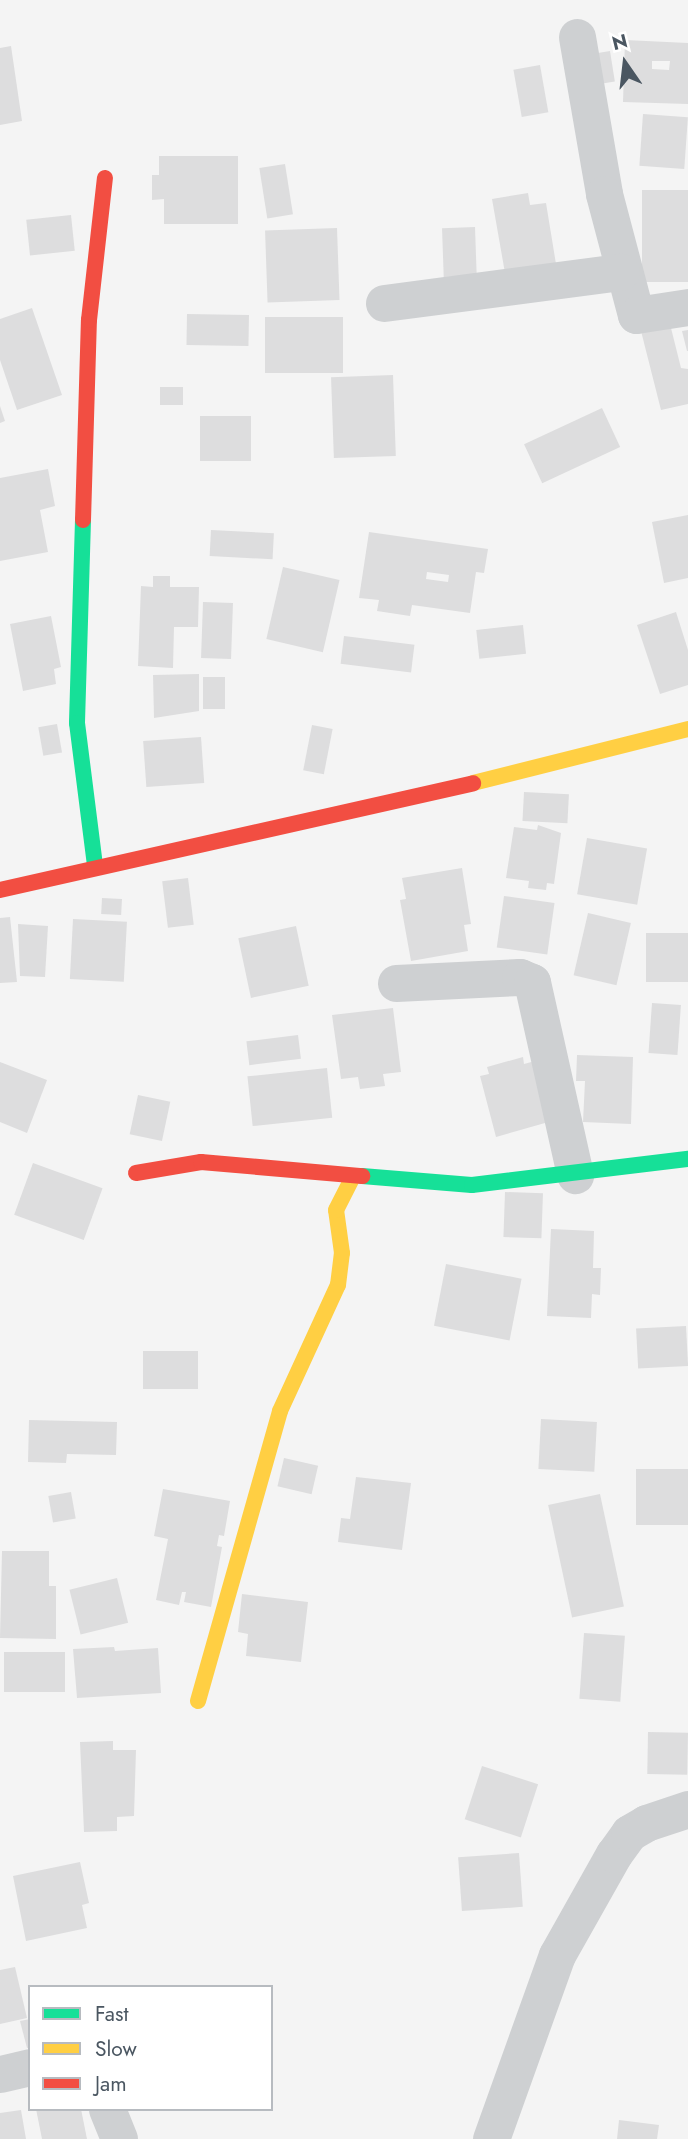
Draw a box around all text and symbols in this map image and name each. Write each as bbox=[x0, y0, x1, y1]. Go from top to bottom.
text: N bbox=[609, 27, 630, 57]
north arrow bbox=[590, 28, 660, 98]
legend bbox=[28, 1985, 273, 2111]
text: Fast bbox=[95, 1999, 128, 2029]
text: Slow bbox=[95, 2034, 137, 2064]
text: Jam bbox=[95, 2069, 127, 2099]

